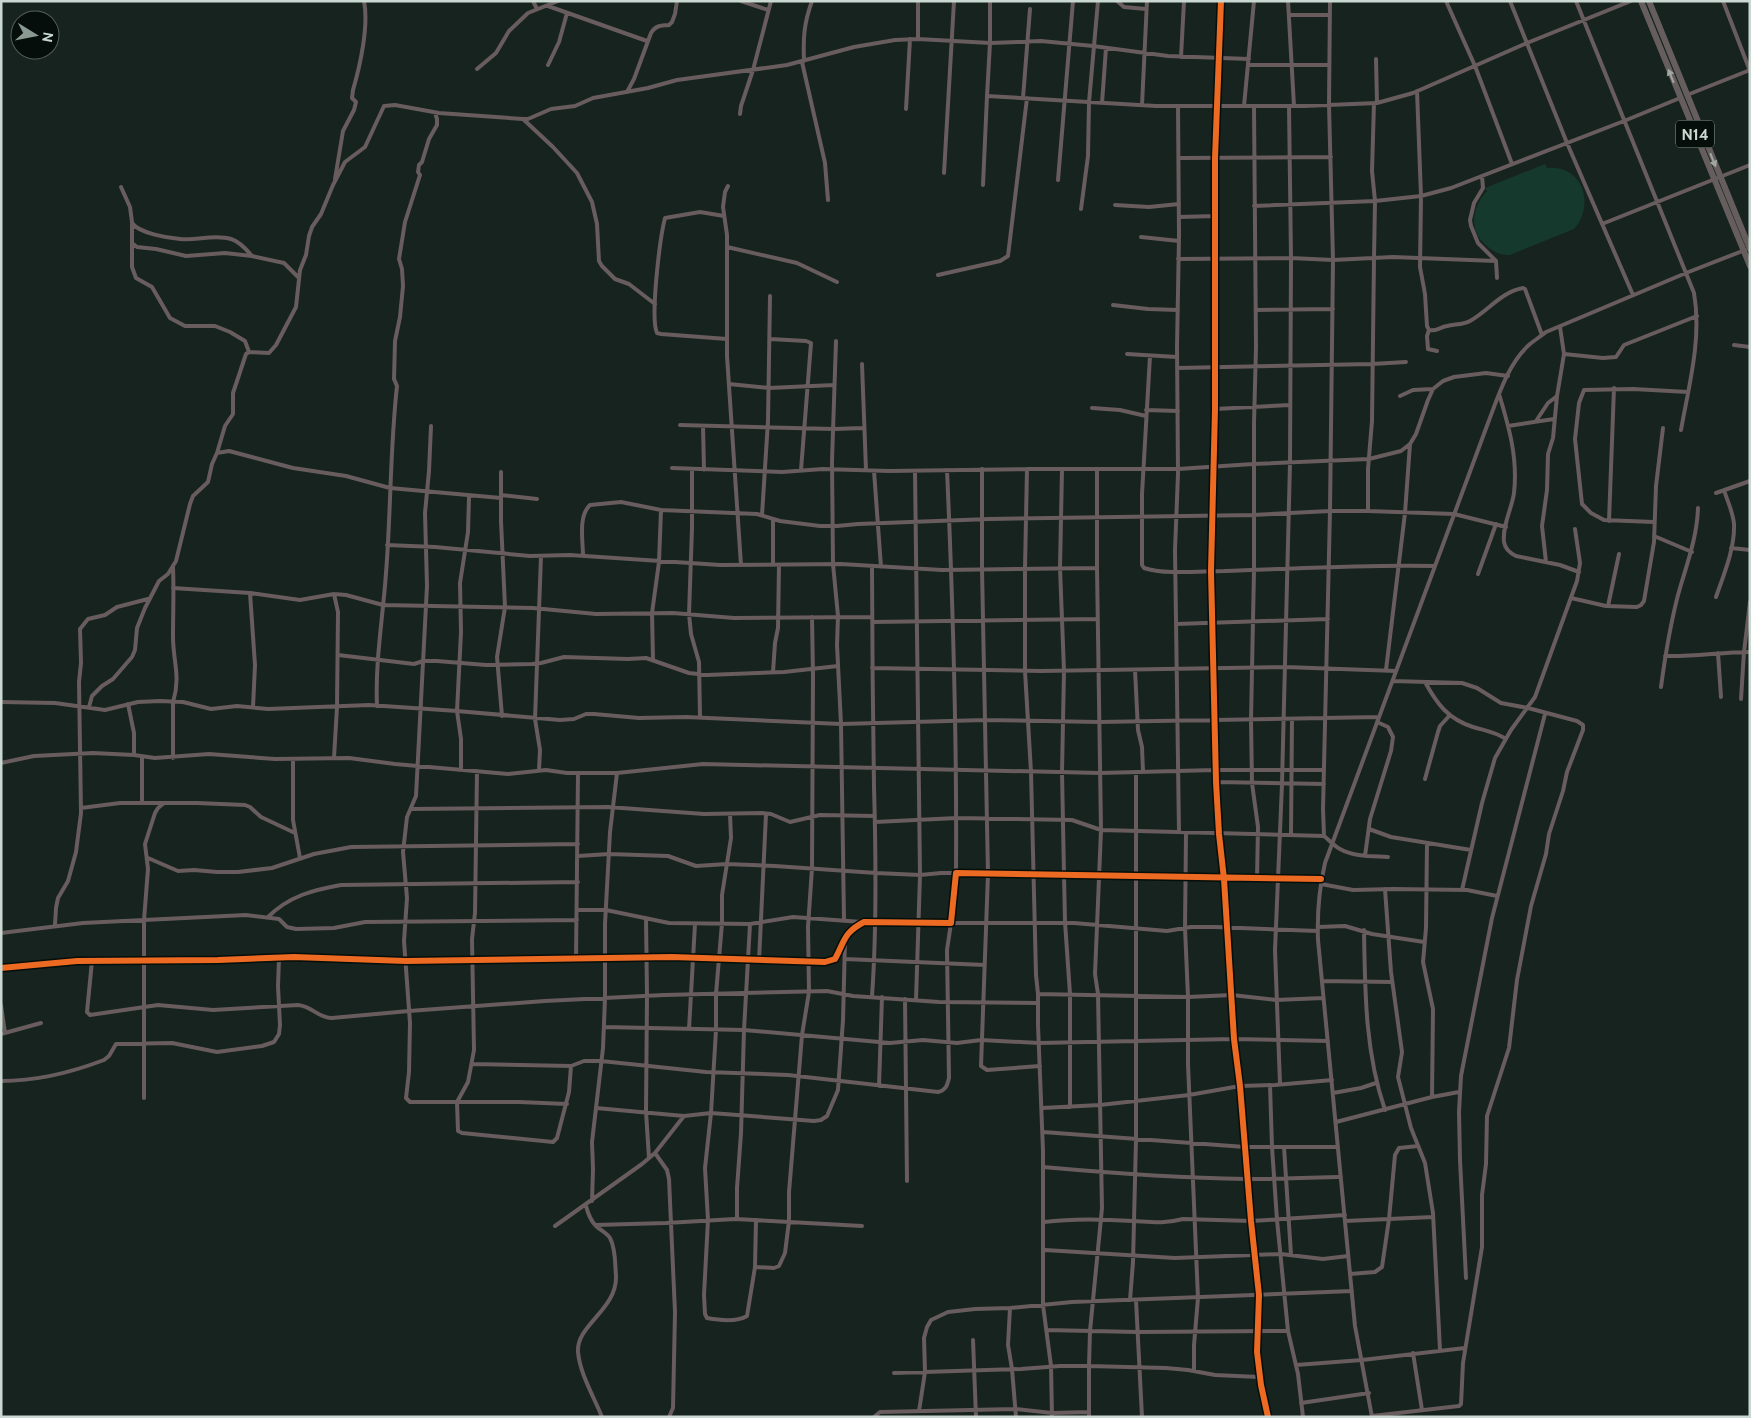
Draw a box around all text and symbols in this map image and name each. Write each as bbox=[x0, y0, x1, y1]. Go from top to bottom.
north arrow bbox=[10, 10, 60, 60]
text: N bbox=[38, 31, 58, 44]
one-way arrow bbox=[1667, 69, 1675, 83]
road number: N14 bbox=[1676, 120, 1714, 148]
one-way arrow bbox=[1710, 153, 1718, 167]

